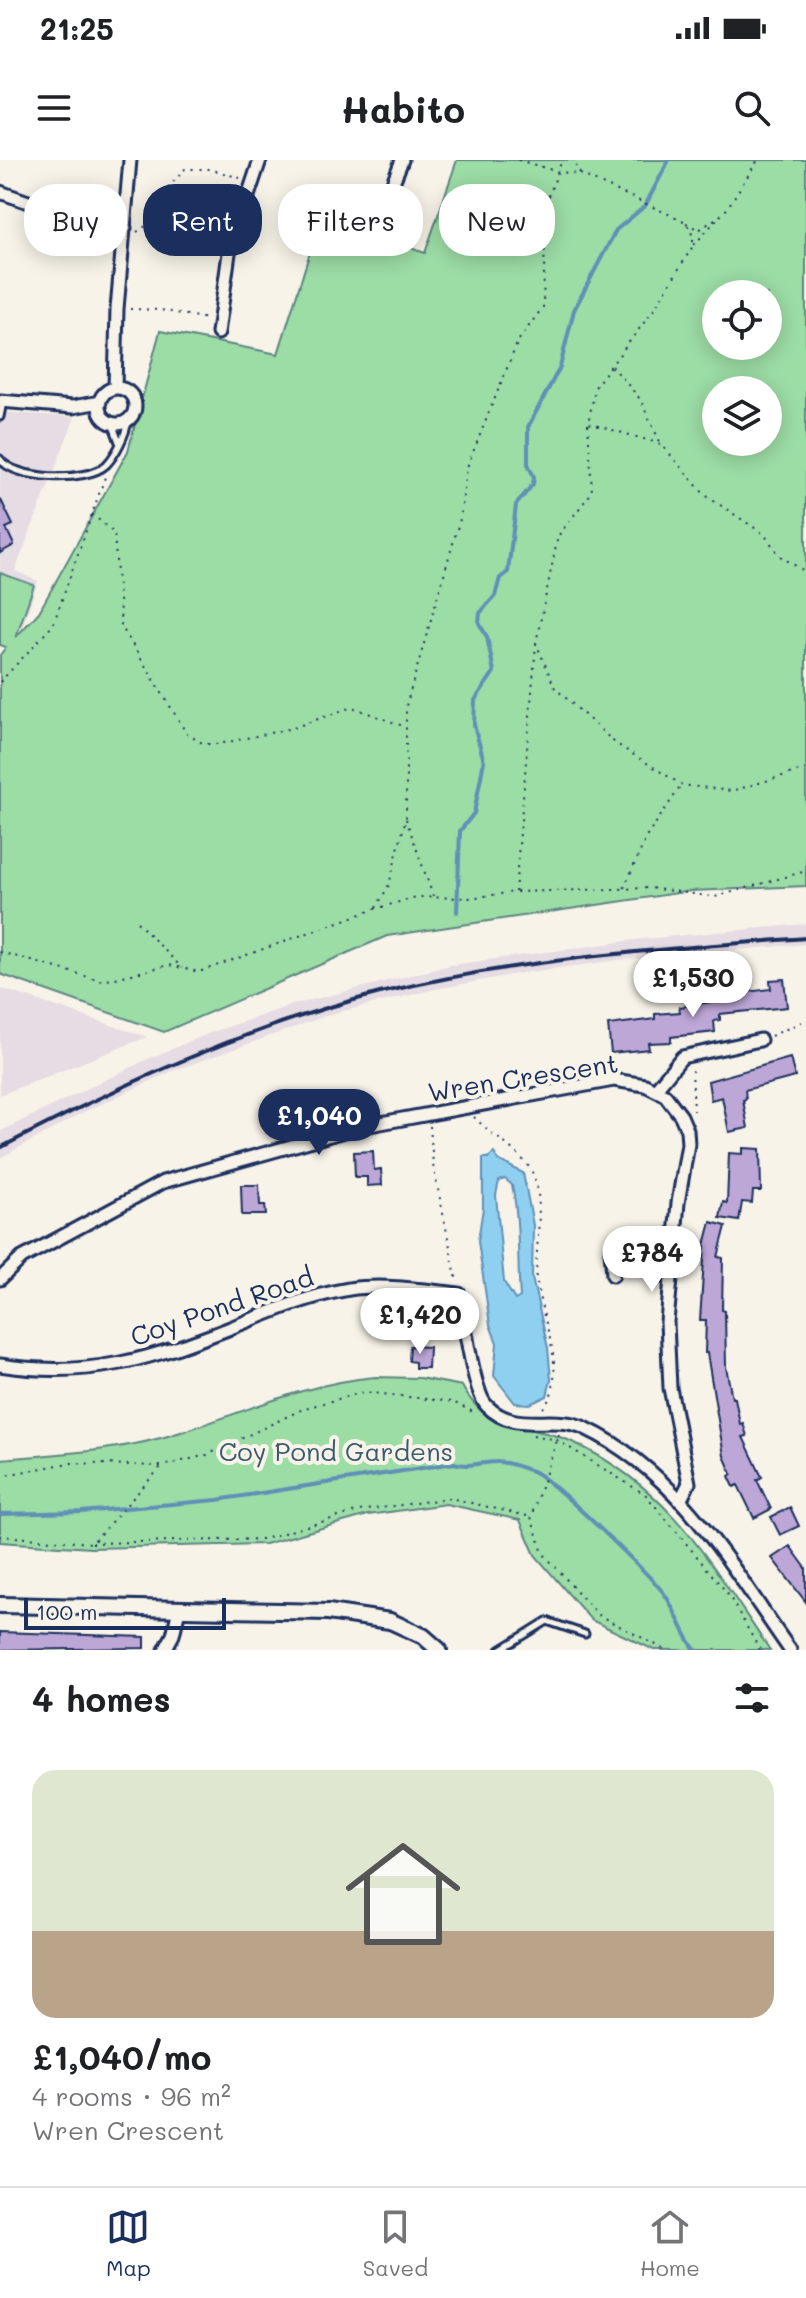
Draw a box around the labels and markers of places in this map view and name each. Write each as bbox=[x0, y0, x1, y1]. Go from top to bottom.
pin: £1,530 bbox=[628, 951, 758, 1019]
pin: £1,040 bbox=[254, 1089, 384, 1157]
pin: £784 bbox=[605, 1226, 699, 1294]
pin: £1,420 bbox=[355, 1288, 485, 1356]

